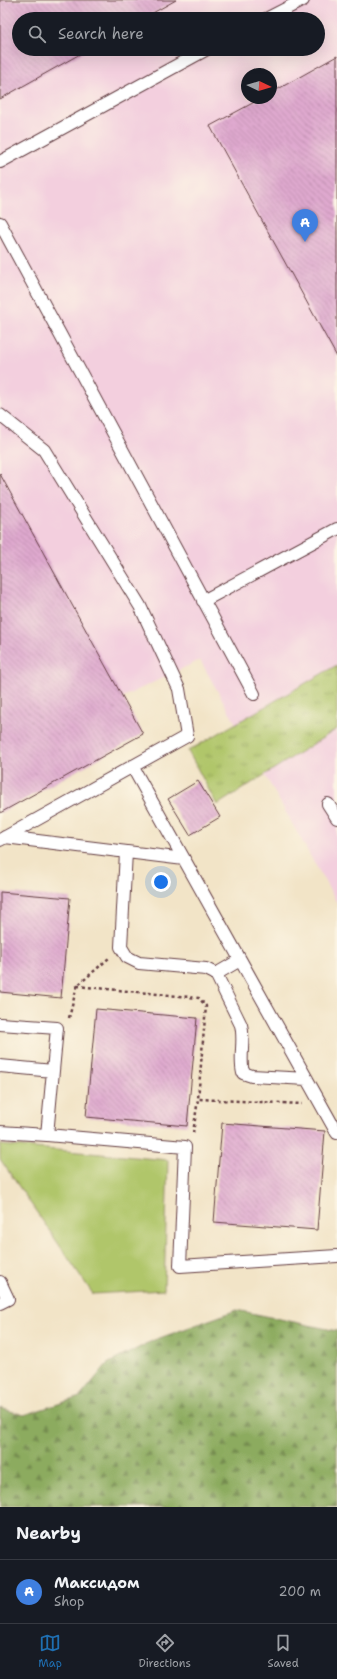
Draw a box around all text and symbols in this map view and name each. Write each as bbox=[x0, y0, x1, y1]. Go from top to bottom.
search box bbox=[12, 12, 325, 56]
icon: search bbox=[26, 23, 48, 45]
text: Search here bbox=[58, 24, 144, 44]
north arrow bbox=[241, 68, 277, 104]
pin: A bbox=[292, 209, 318, 242]
your location bbox=[151, 872, 171, 892]
text: Nearby bbox=[16, 1522, 81, 1544]
text: Максидом bbox=[54, 1573, 140, 1593]
text: A bbox=[24, 1583, 34, 1600]
text: 200 m bbox=[279, 1583, 321, 1600]
text: Shop bbox=[54, 1593, 84, 1610]
tab: Map bbox=[38, 1632, 62, 1671]
tab: Directions bbox=[138, 1632, 191, 1671]
tab: Saved bbox=[267, 1632, 299, 1671]

